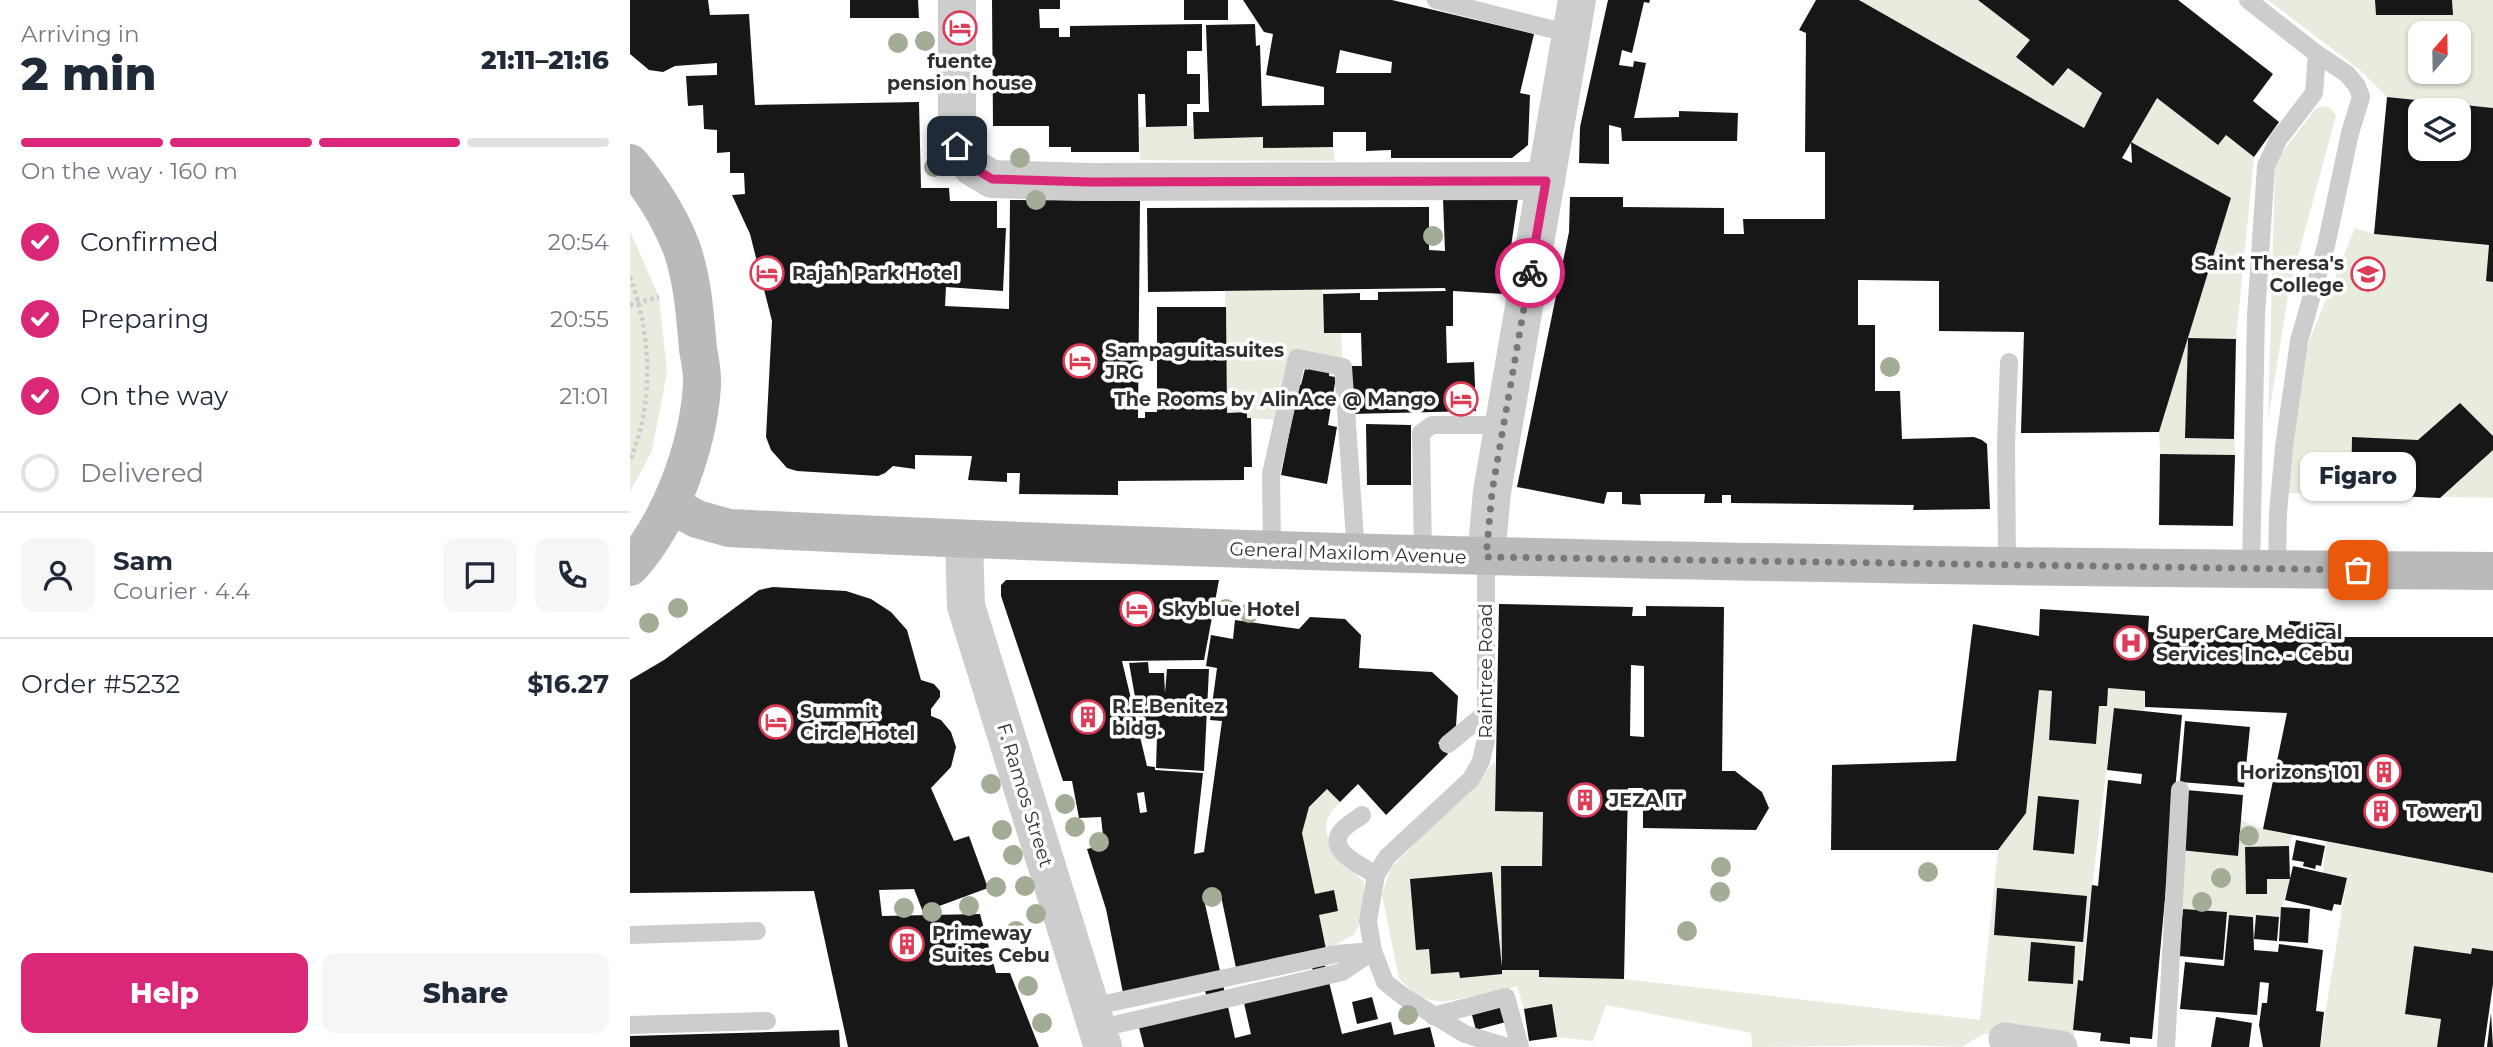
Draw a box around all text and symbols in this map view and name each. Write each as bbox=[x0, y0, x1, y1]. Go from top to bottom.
hotel icon: fuente pension house bbox=[941, 9, 979, 47]
text: Arriving in bbox=[21, 20, 140, 48]
north arrow bbox=[2408, 21, 2471, 84]
map controls bbox=[2408, 21, 2471, 161]
text: 21:11–21:16 bbox=[481, 44, 609, 76]
text: 2 min bbox=[21, 45, 156, 102]
place label: fuente pension house bbox=[887, 50, 1033, 95]
button: layers bbox=[2408, 98, 2471, 161]
pin bbox=[927, 116, 987, 176]
icon: home bbox=[938, 127, 976, 165]
text: On the way · 160 m bbox=[21, 157, 238, 185]
icon: check bbox=[21, 223, 59, 261]
text: Confirmed bbox=[80, 226, 219, 258]
text: 20:54 bbox=[548, 228, 609, 256]
courier bbox=[1495, 238, 1565, 308]
place label: Saint Theresa's College bbox=[2194, 252, 2344, 297]
hotel icon: Rajah Park Hotel bbox=[748, 254, 786, 292]
icon: bike bbox=[1511, 254, 1549, 292]
school or university icon: Saint Theresa's College bbox=[2349, 255, 2387, 293]
place label: Rajah Park Hotel bbox=[792, 262, 958, 285]
icon: check bbox=[21, 300, 59, 338]
text: Preparing bbox=[80, 303, 209, 335]
text: 20:55 bbox=[550, 305, 609, 333]
place label: Sampaguitasuites JRG bbox=[1104, 339, 1284, 384]
hotel icon: Sampaguitasuites JRG bbox=[1061, 342, 1099, 380]
icon: check bbox=[21, 377, 59, 415]
text: On the way bbox=[80, 380, 228, 412]
hotel icon: The Rooms by AlinAce @ Mango bbox=[1442, 380, 1480, 418]
text: 21:01 bbox=[559, 382, 609, 410]
place label: The Rooms by AlinAce @ Mango bbox=[1114, 388, 1436, 411]
callout: Figaro bbox=[2300, 451, 2416, 500]
text: Delivered bbox=[80, 457, 204, 489]
text: Figaro bbox=[2319, 462, 2397, 490]
street label: General Maxilom Avenue bbox=[1229, 537, 1467, 569]
button: person bbox=[21, 538, 95, 612]
button: chat bbox=[443, 538, 517, 612]
button: phone bbox=[535, 538, 609, 612]
pin bbox=[2328, 540, 2388, 600]
text: Sam bbox=[113, 545, 173, 577]
icon: bag bbox=[2339, 551, 2377, 589]
text: Courier · 4.4 bbox=[113, 577, 250, 605]
hotel icon: Skyblue Hotel bbox=[1118, 590, 1156, 628]
place label: Skyblue Hotel bbox=[1162, 598, 1300, 621]
street label: Raintree Road bbox=[1474, 603, 1497, 739]
place label: SuperCare Medical Services Inc. - Cebu bbox=[2156, 621, 2350, 666]
hospital icon: SuperCare Medical Services Inc. - Cebu bbox=[2112, 624, 2150, 662]
text: Order #5232 bbox=[21, 668, 180, 700]
text: $16.27 bbox=[527, 668, 609, 700]
place label: R.E.Benitez bldg. bbox=[1112, 695, 1224, 740]
building icon: R.E.Benitez bldg. bbox=[1069, 698, 1107, 736]
place label: Summit Circle Hotel bbox=[800, 700, 915, 745]
hotel icon: Summit Circle Hotel bbox=[757, 703, 795, 741]
street label: F. Ramos Street bbox=[992, 720, 1058, 870]
building icon: Horizons 101 bbox=[2365, 753, 2403, 791]
place label: Horizons 101 bbox=[2239, 761, 2360, 784]
building icon: JEZA IT bbox=[1566, 781, 1604, 819]
place label: JEZA IT bbox=[1608, 789, 1683, 812]
building icon: Tower 1 bbox=[2362, 792, 2400, 830]
place label: Tower 1 bbox=[2406, 800, 2479, 823]
place label: Primeway Suites Cebu bbox=[932, 922, 1050, 967]
building icon: Primeway Suites Cebu bbox=[888, 925, 926, 963]
button: Help bbox=[21, 953, 308, 1033]
button: Share bbox=[322, 953, 609, 1033]

